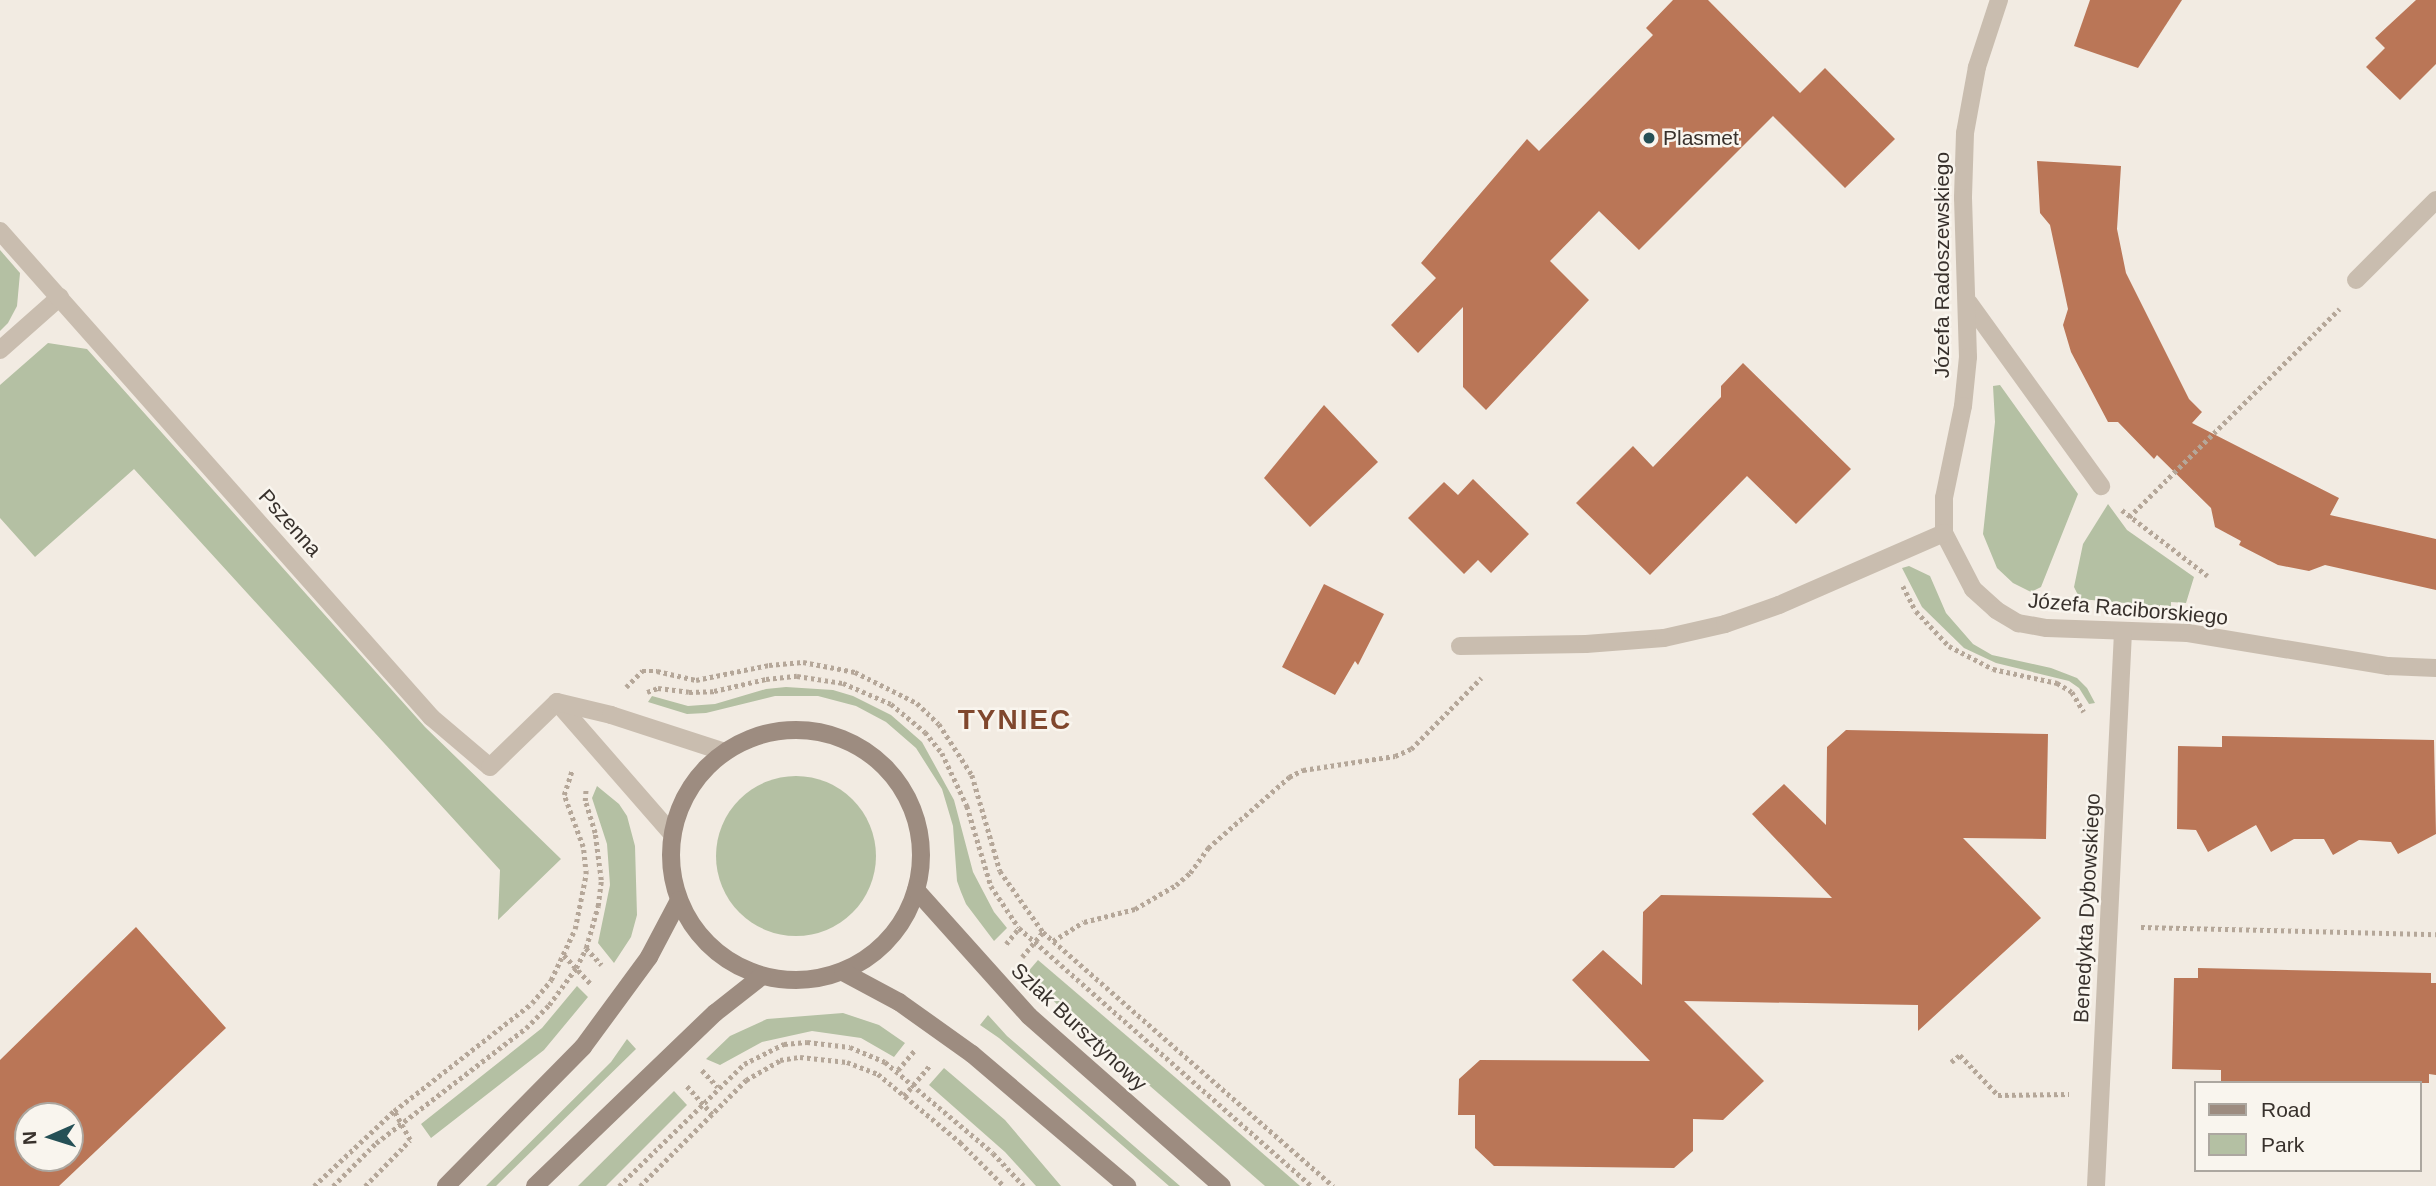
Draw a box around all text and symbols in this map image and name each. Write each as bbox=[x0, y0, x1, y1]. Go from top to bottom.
place label: Plasmet bbox=[1663, 125, 1739, 151]
marker: Plasmet bbox=[1641, 130, 1657, 146]
street label: Józefa Radoszewskiego bbox=[1929, 152, 1955, 378]
street label: Pszenna bbox=[253, 484, 327, 562]
street label: Józefa Raciborskiego bbox=[2027, 588, 2229, 630]
district label: TYNIEC bbox=[958, 703, 1072, 737]
street label: Benedykta Dybowskiego bbox=[2068, 793, 2106, 1023]
street label: Szlak Bursztynowy bbox=[1006, 958, 1152, 1096]
legend bbox=[2194, 1081, 2422, 1172]
text: Road bbox=[2261, 1098, 2311, 1121]
north arrow bbox=[14, 1102, 84, 1172]
text: N bbox=[19, 1131, 40, 1145]
text: Park bbox=[2261, 1133, 2304, 1156]

